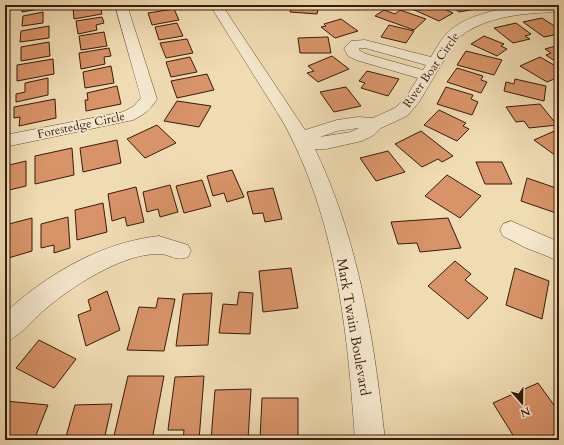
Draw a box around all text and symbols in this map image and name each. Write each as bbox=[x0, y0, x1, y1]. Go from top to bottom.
street label: River Boat Circle bbox=[399, 29, 463, 111]
street label: Forestedge Circle bbox=[36, 108, 126, 142]
street label: Mark Twain Boulevard bbox=[332, 257, 375, 398]
north arrow bbox=[502, 383, 542, 423]
text: N bbox=[518, 403, 532, 421]

